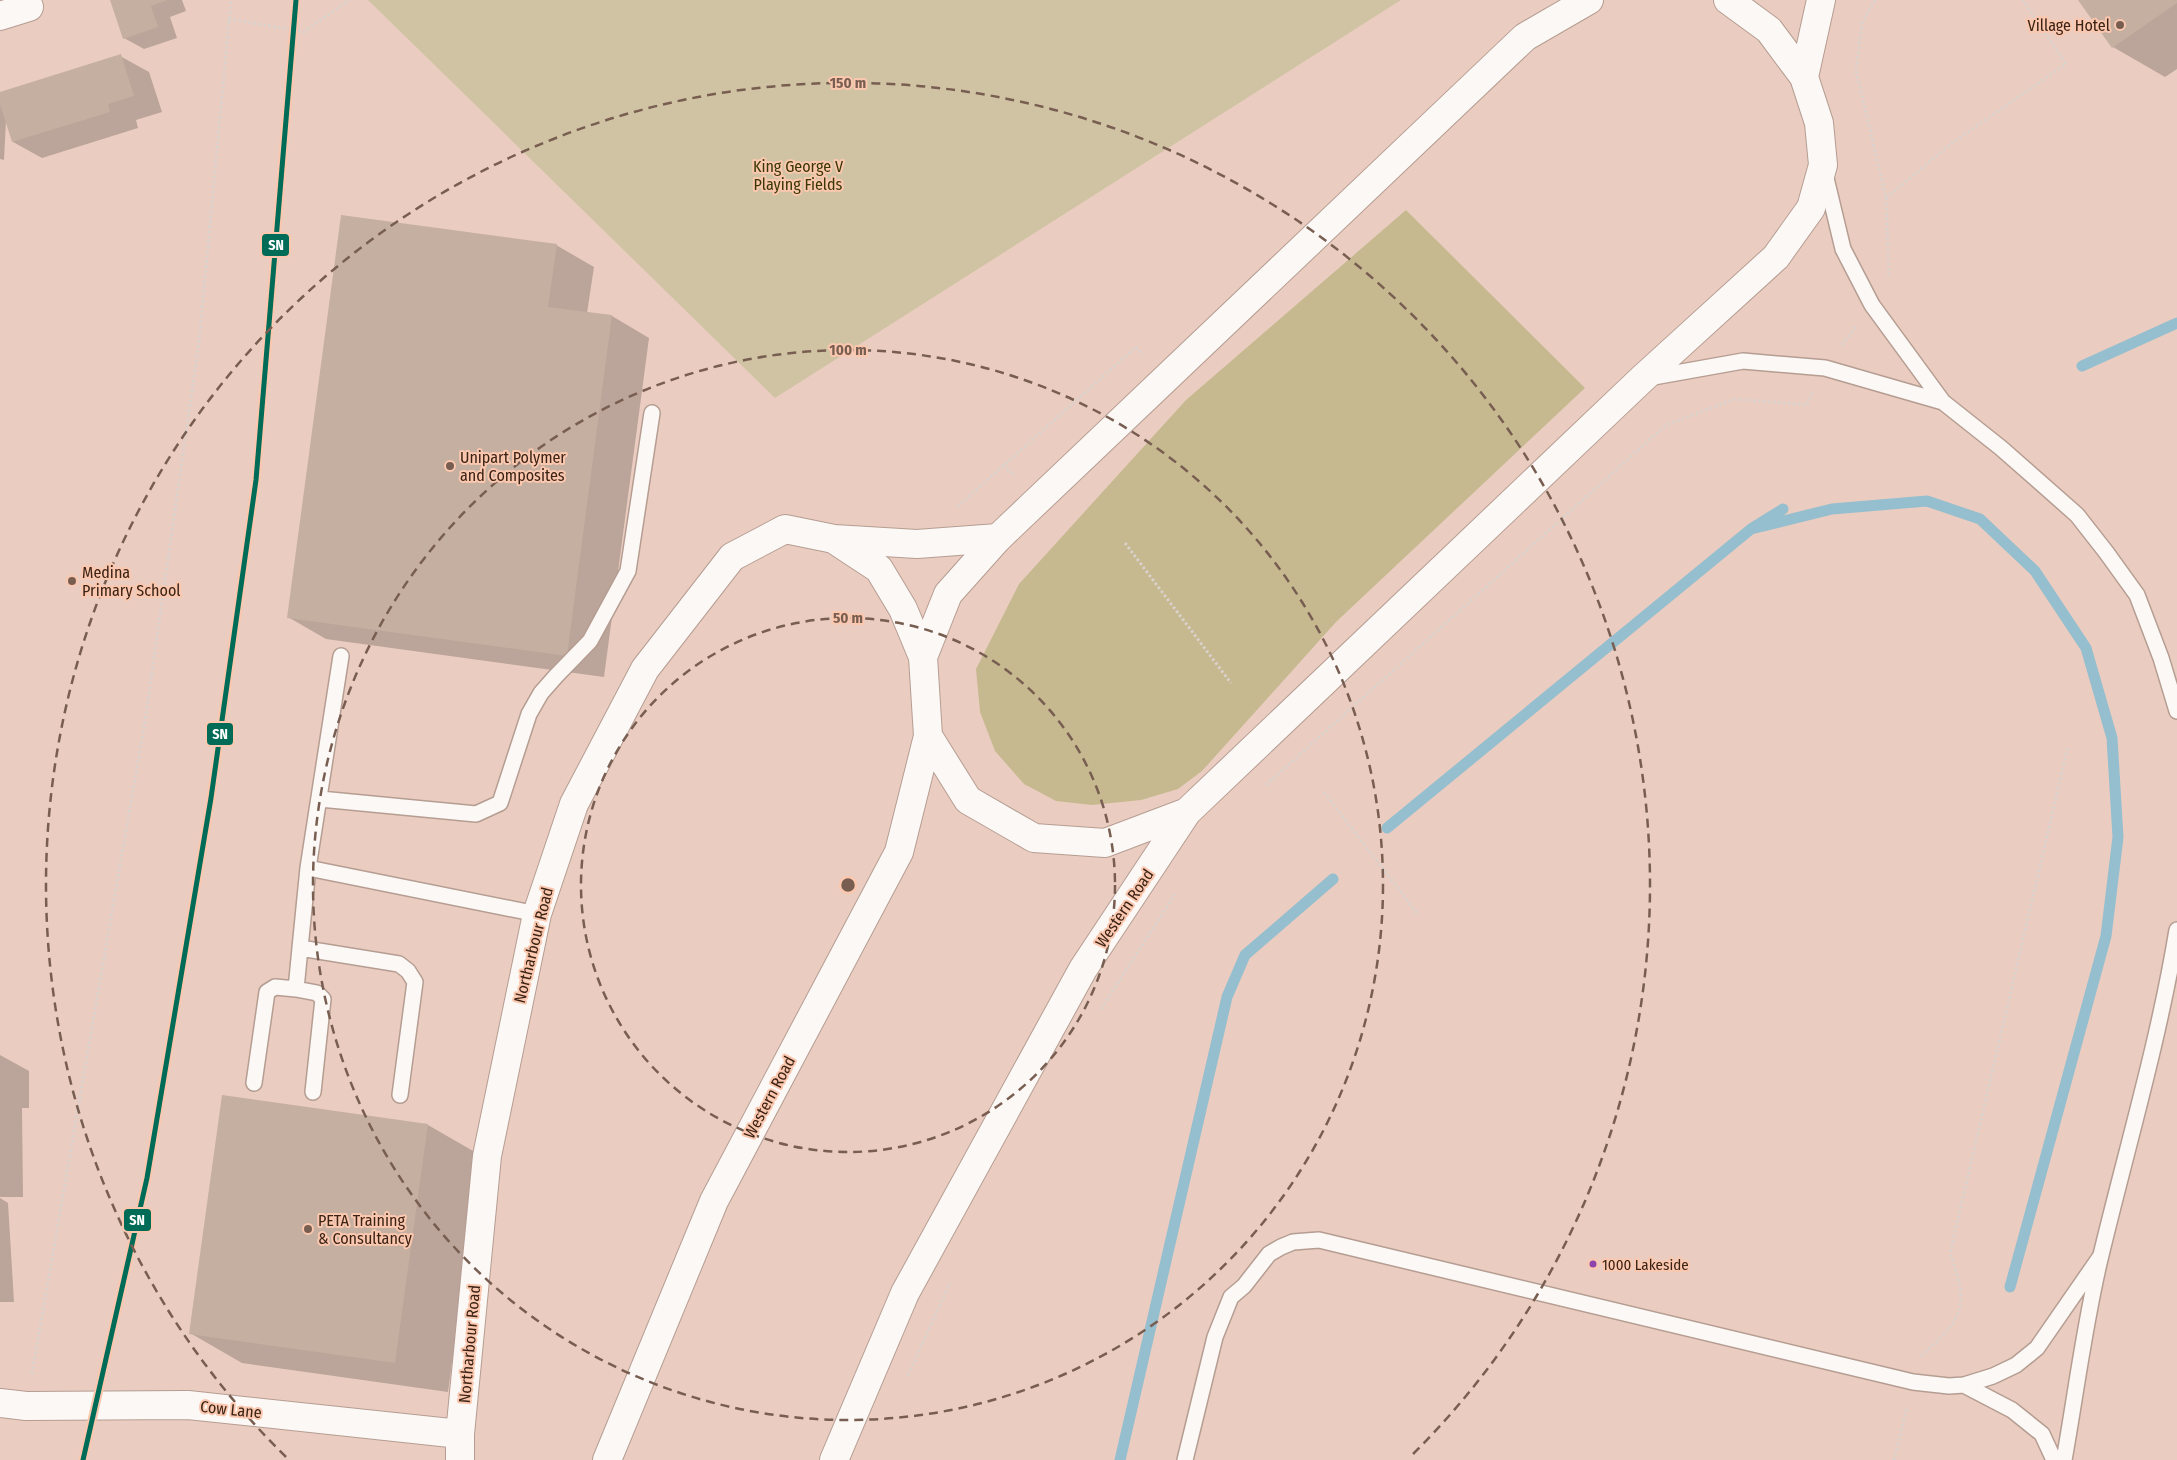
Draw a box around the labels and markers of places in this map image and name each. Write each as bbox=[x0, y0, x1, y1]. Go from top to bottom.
place label: Village Hotel bbox=[2028, 16, 2110, 35]
marker: Village Hotel bbox=[2114, 19, 2126, 31]
place label: Unipart Polymer and Composites bbox=[460, 448, 566, 485]
marker: Unipart Polymer and Composites bbox=[444, 460, 456, 472]
place label: Medina Primary School bbox=[82, 563, 181, 600]
marker: Medina Primary School bbox=[66, 575, 78, 587]
centre of rings bbox=[839, 876, 857, 894]
place label: PETA Training & Consultancy bbox=[318, 1211, 413, 1248]
marker: PETA Training & Consultancy bbox=[302, 1223, 314, 1235]
place label: 1000 Lakeside bbox=[1602, 1256, 1689, 1274]
marker: 1000 Lakeside bbox=[1588, 1259, 1598, 1269]

